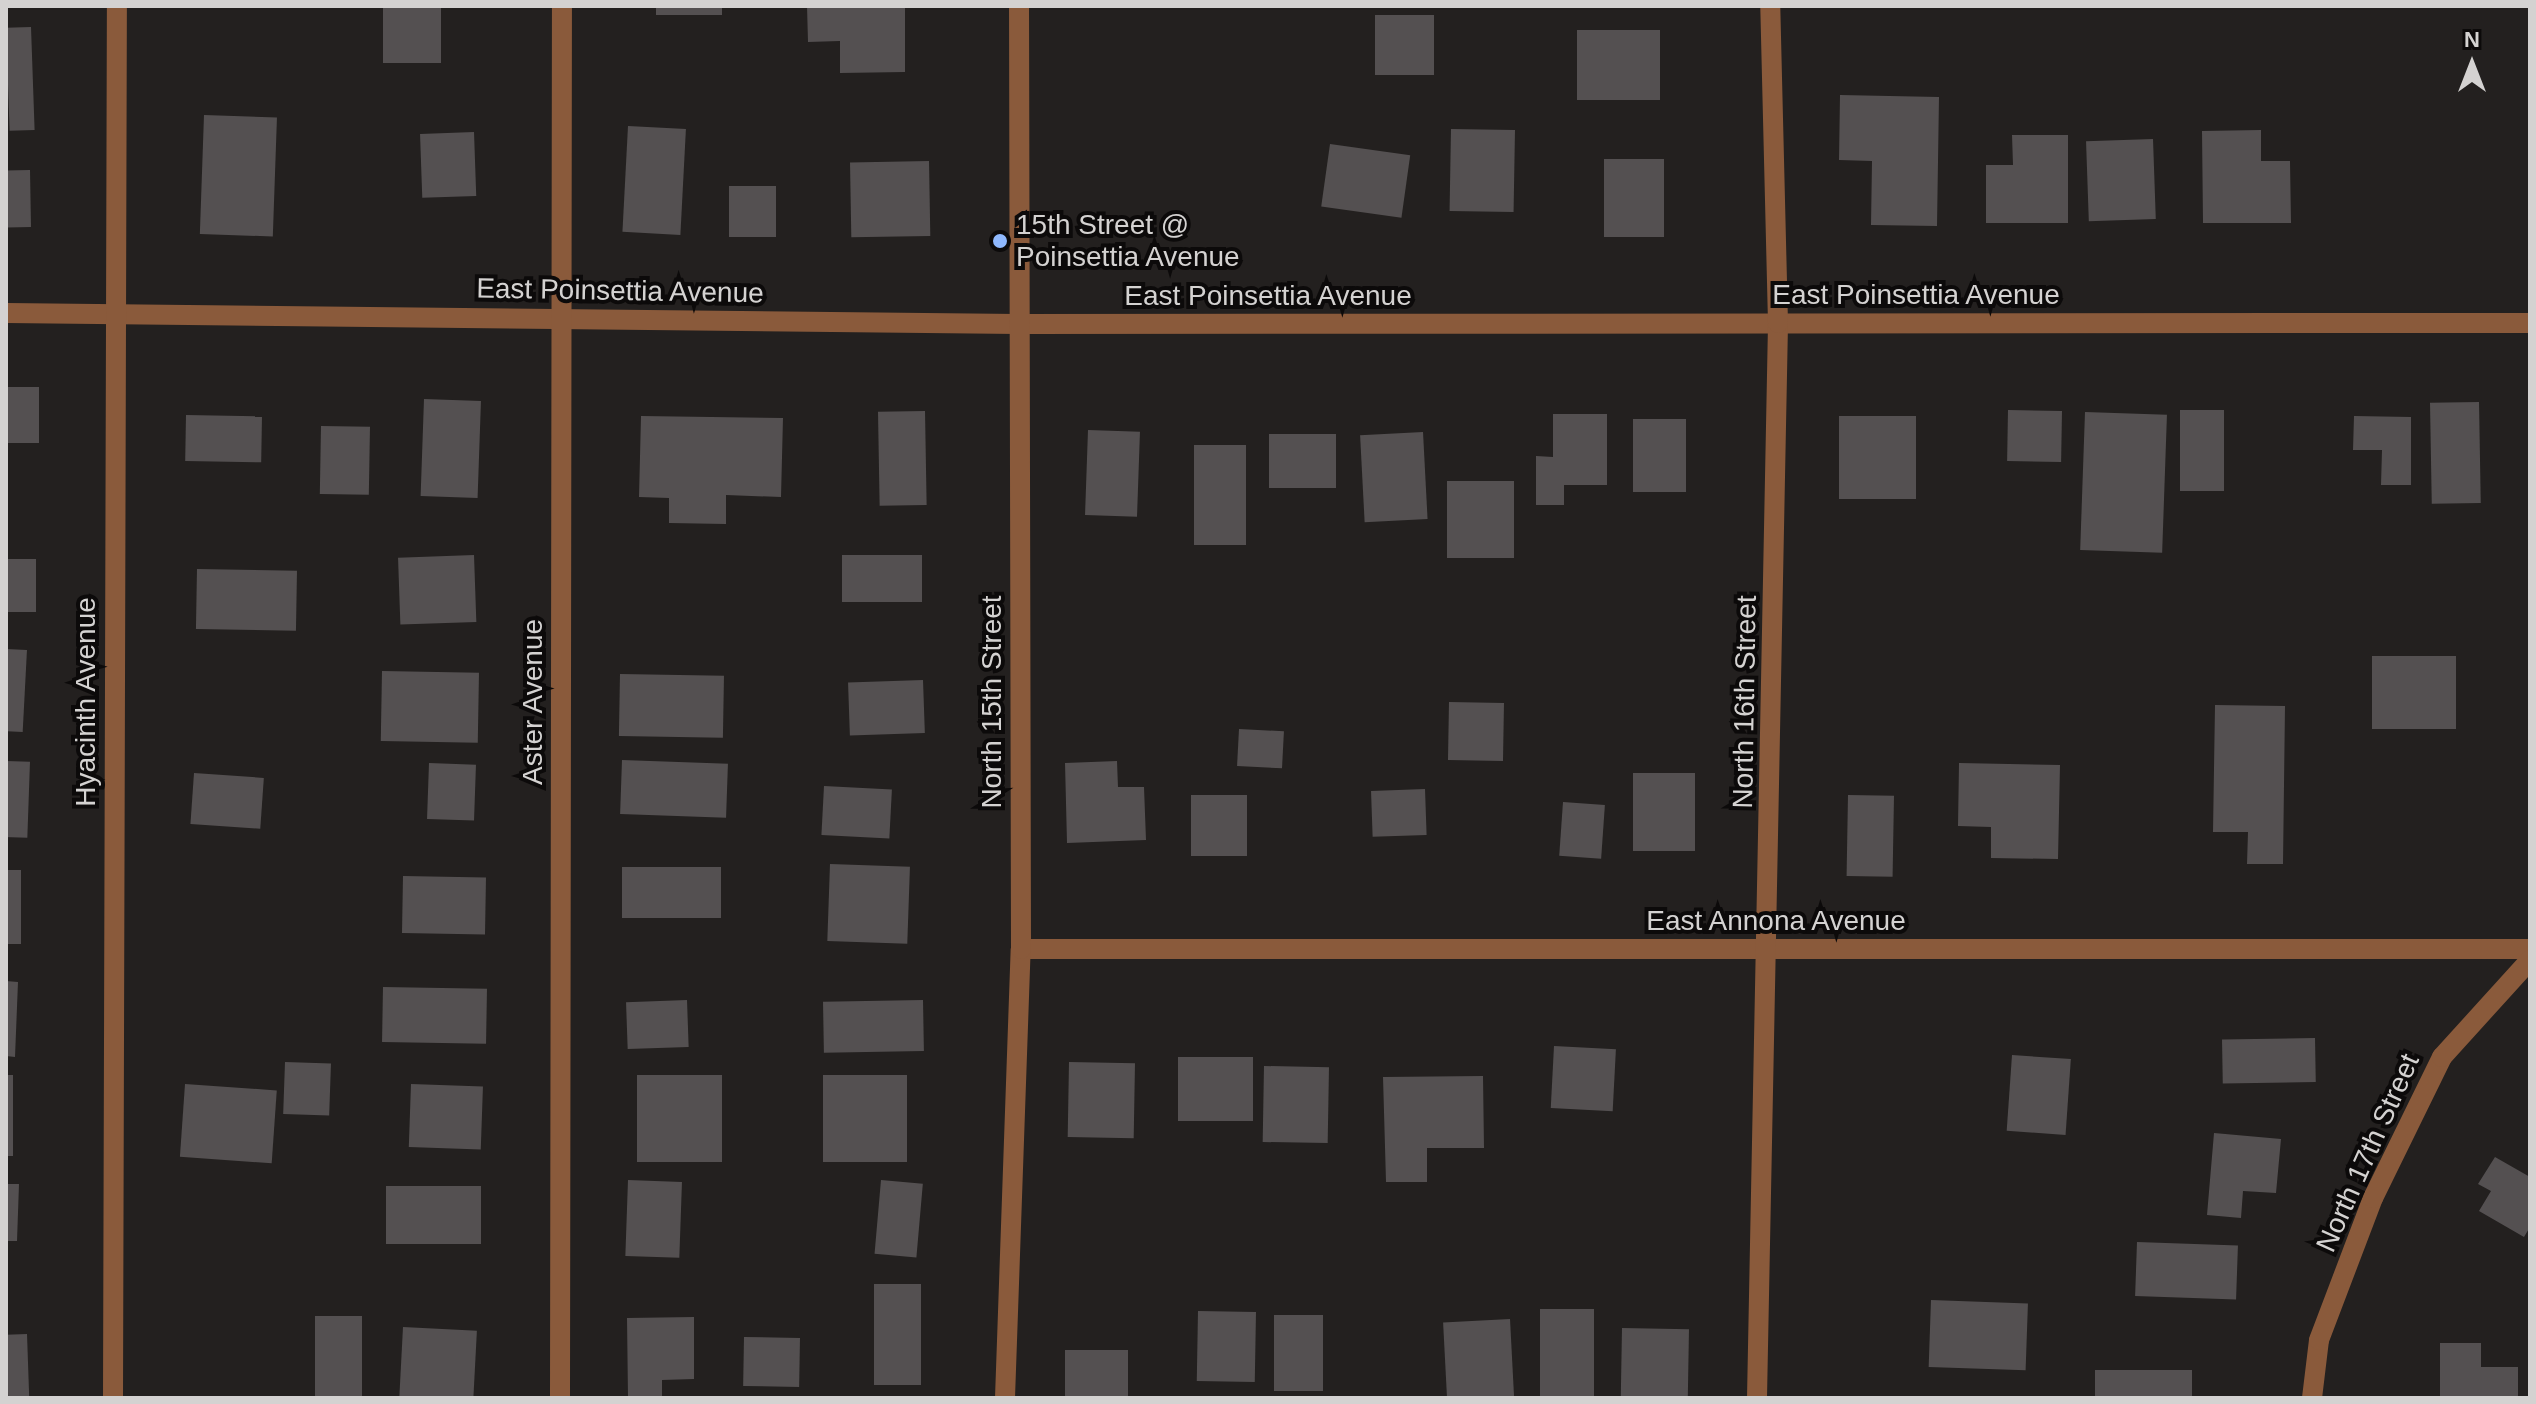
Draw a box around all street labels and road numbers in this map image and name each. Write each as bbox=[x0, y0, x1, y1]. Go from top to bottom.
street label: East Poinsettia Avenue bbox=[475, 272, 765, 310]
street label: East Poinsettia Avenue bbox=[1771, 278, 2061, 312]
street label: East Poinsettia Avenue bbox=[1123, 279, 1413, 313]
street label: North 15th Street bbox=[975, 595, 1009, 809]
street label: North 16th Street bbox=[1726, 595, 1764, 809]
street label: Hyacinth Avenue bbox=[69, 596, 103, 808]
street label: Aster Avenue bbox=[516, 618, 550, 786]
street label: East Annona Avenue bbox=[1645, 904, 1907, 938]
street label: North 17th Street bbox=[2309, 1049, 2427, 1257]

